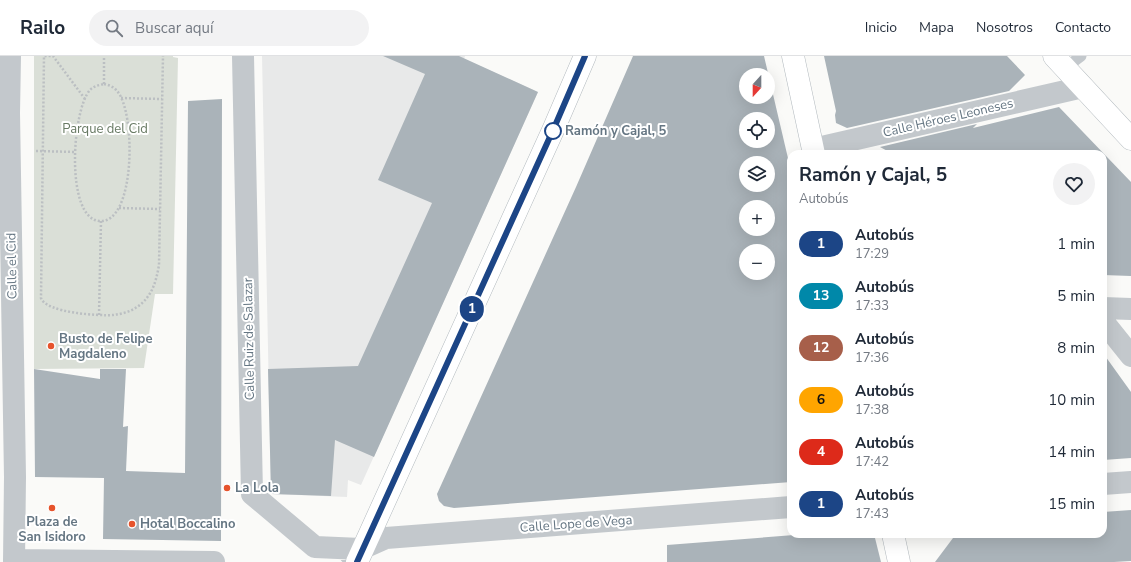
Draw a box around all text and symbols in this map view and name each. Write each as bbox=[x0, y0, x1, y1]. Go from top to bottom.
search box bbox=[89, 10, 369, 46]
text: Railo bbox=[20, 15, 65, 41]
icon: search bbox=[103, 17, 125, 39]
text: Buscar aquí bbox=[135, 18, 214, 38]
text: Inicio bbox=[865, 18, 897, 37]
text: Mapa bbox=[919, 18, 954, 37]
text: Nosotros bbox=[976, 18, 1033, 37]
text: Contacto bbox=[1055, 18, 1111, 37]
north arrow bbox=[739, 68, 775, 104]
map controls bbox=[739, 68, 775, 280]
street label: Calle Héroes Leoneses bbox=[881, 94, 1015, 142]
button: locate bbox=[739, 112, 775, 148]
park label: Parque del Cid bbox=[62, 120, 148, 138]
marker: Ramón y Cajal, 5 bbox=[544, 122, 562, 140]
place label: Ramón y Cajal, 5 bbox=[565, 122, 667, 140]
button: layers bbox=[739, 156, 775, 192]
text: Ramón y Cajal, 5 bbox=[799, 162, 947, 188]
button: heart bbox=[1053, 163, 1095, 205]
text: Autobús bbox=[799, 190, 849, 208]
button: + bbox=[739, 200, 775, 236]
text: Autobús bbox=[855, 225, 914, 245]
street label: Calle el Cid bbox=[2, 232, 22, 300]
text: 1 bbox=[817, 234, 825, 253]
text: 1 min bbox=[1057, 234, 1095, 254]
button: − bbox=[739, 244, 775, 280]
text: 17:29 bbox=[855, 245, 889, 263]
street label: Calle Ruiz de Salazar bbox=[239, 277, 259, 400]
text: Autobús bbox=[855, 277, 914, 297]
text: 13 bbox=[813, 286, 829, 305]
text: 5 min bbox=[1057, 286, 1095, 306]
line badge: 1 bbox=[459, 296, 485, 322]
text: 17:33 bbox=[855, 297, 889, 315]
text: 1 bbox=[468, 299, 476, 318]
text: Autobús bbox=[855, 329, 914, 349]
place label: Busto de Felipe Magdaleno bbox=[59, 330, 152, 363]
text: 12 bbox=[813, 338, 829, 357]
text: 8 min bbox=[1057, 338, 1095, 358]
marker: Busto de Felipe Magdaleno bbox=[46, 341, 56, 351]
text: 17:36 bbox=[855, 349, 889, 367]
text: Autobús bbox=[855, 381, 914, 401]
text: 6 bbox=[817, 390, 825, 409]
text: 10 min bbox=[1048, 390, 1095, 410]
text: 17:38 bbox=[855, 401, 889, 419]
text: Autobús bbox=[855, 433, 914, 453]
text: 4 bbox=[817, 442, 825, 461]
text: 14 min bbox=[1048, 442, 1095, 462]
text: 17:42 bbox=[855, 453, 889, 471]
place label: La Lola bbox=[235, 479, 279, 497]
marker: La Lola bbox=[222, 483, 232, 493]
text: Autobús bbox=[855, 485, 914, 505]
text: 1 bbox=[817, 494, 825, 513]
text: 15 min bbox=[1048, 494, 1095, 514]
marker: Plaza de San Isidoro bbox=[47, 503, 57, 513]
text: 17:43 bbox=[855, 505, 889, 523]
street label: Calle Lope de Vega bbox=[519, 511, 633, 537]
place label: Plaza de San Isidoro bbox=[18, 513, 86, 546]
place label: Hotal Boccalino bbox=[140, 515, 235, 533]
marker: Hotal Boccalino bbox=[127, 519, 137, 529]

